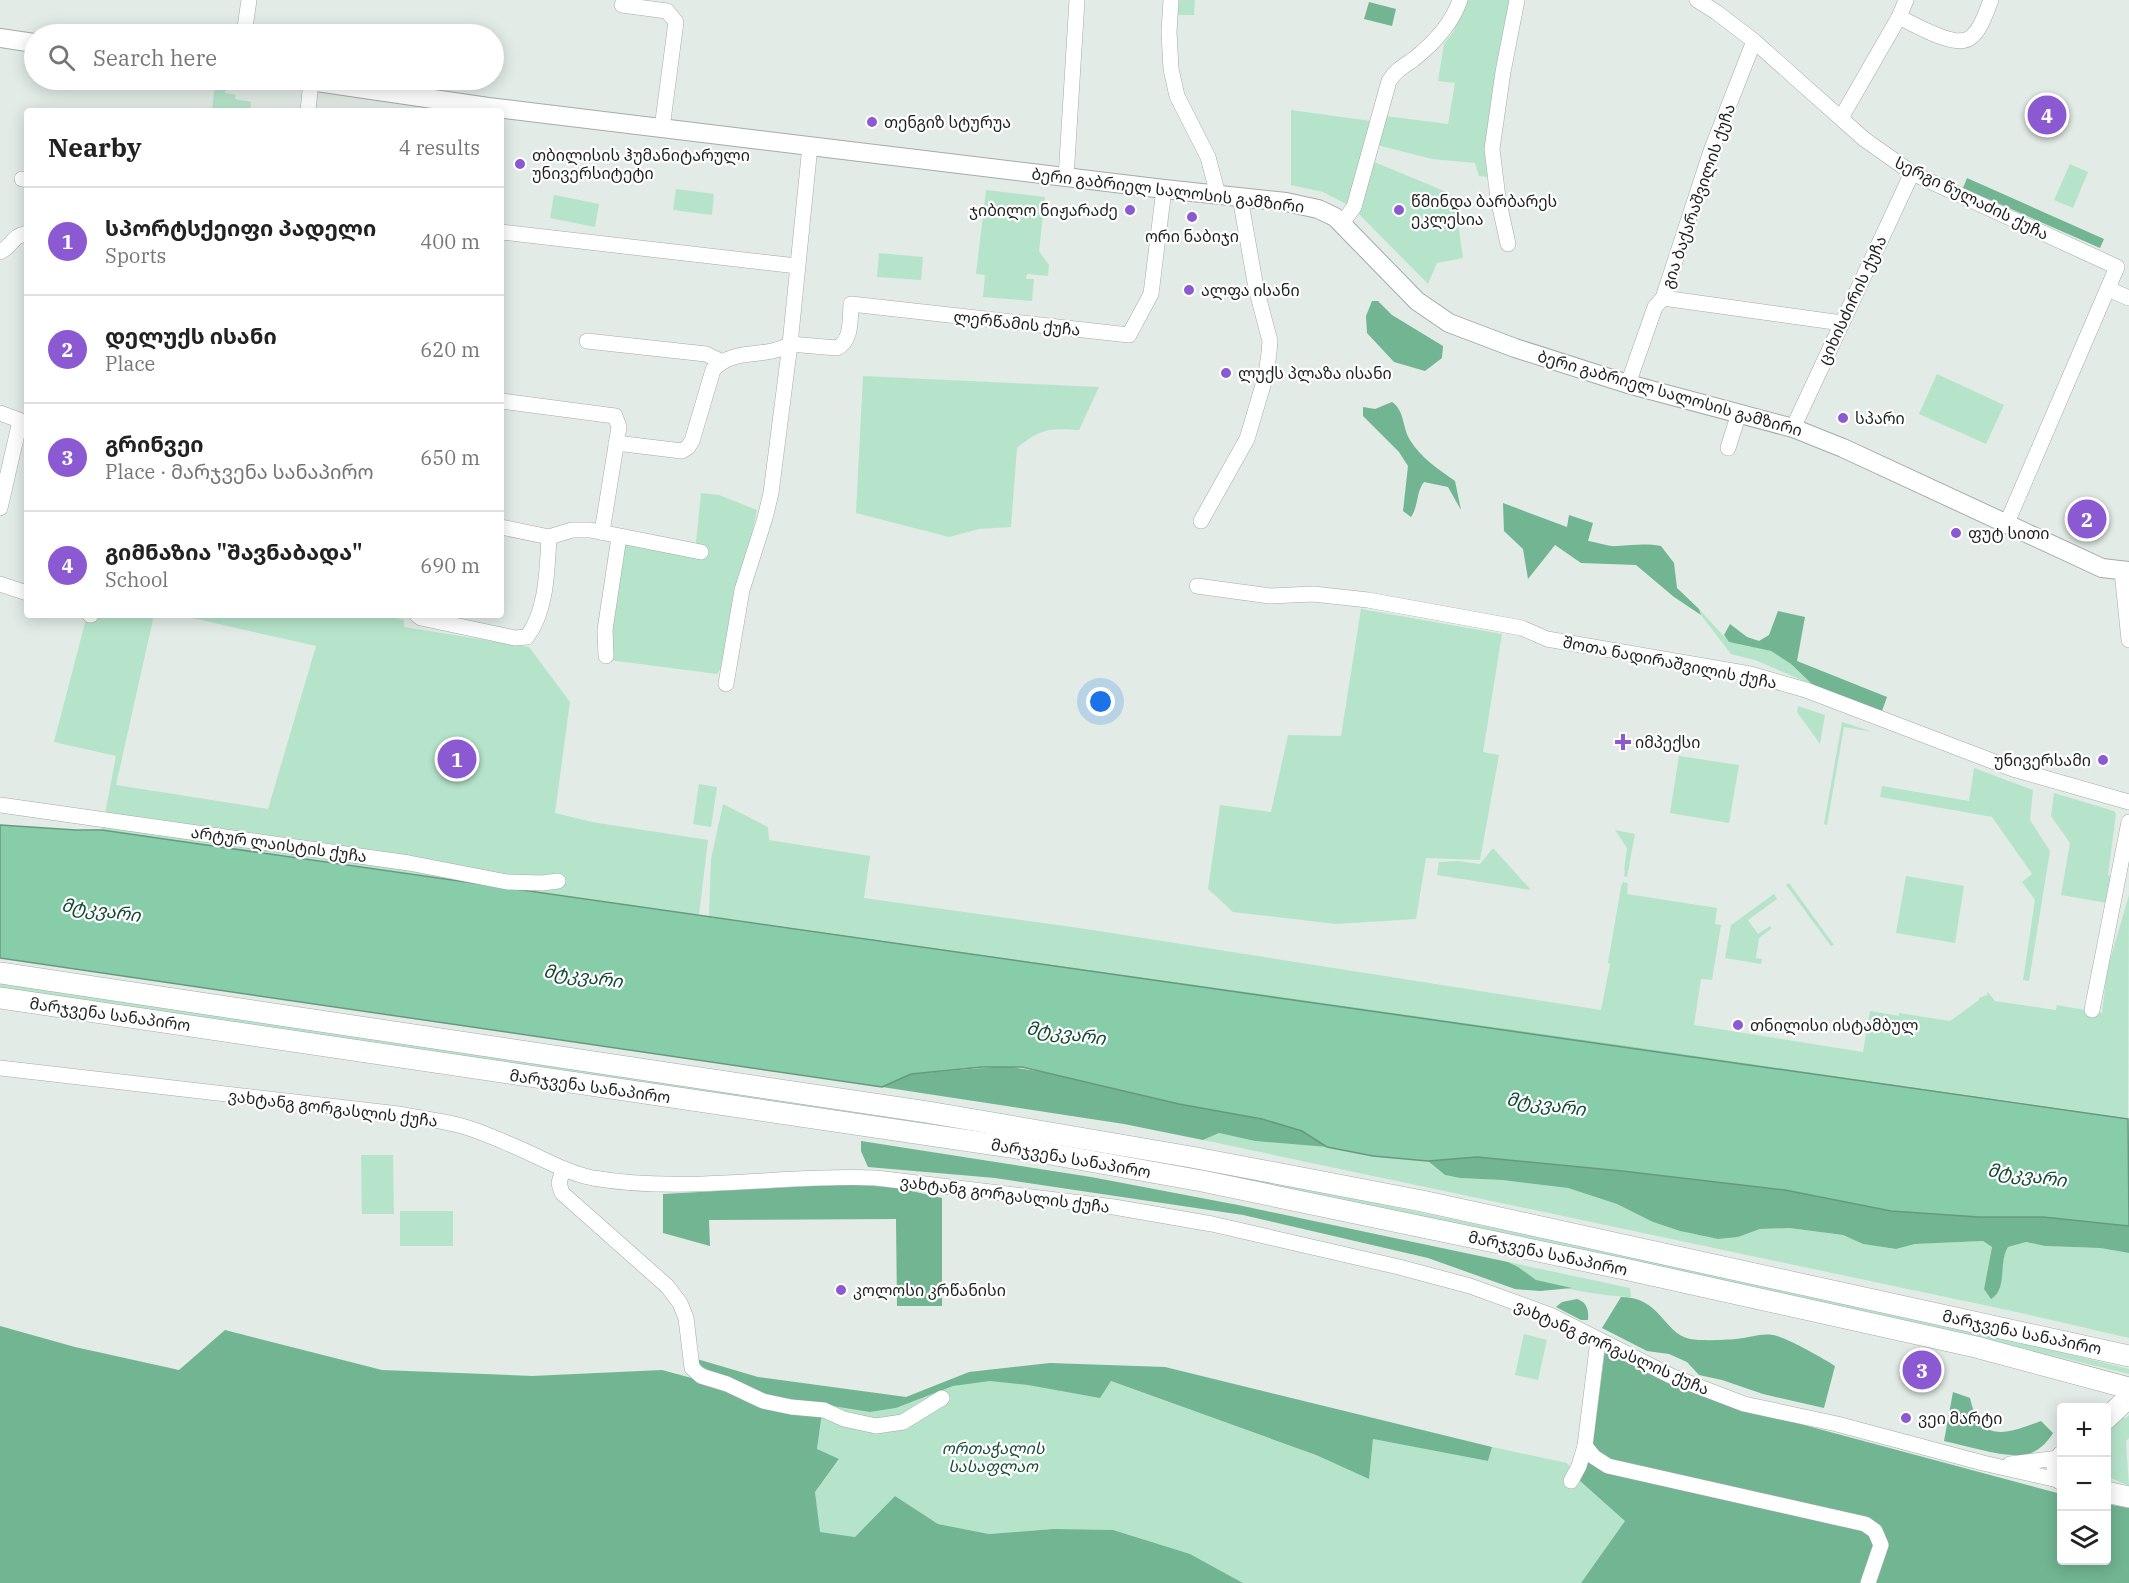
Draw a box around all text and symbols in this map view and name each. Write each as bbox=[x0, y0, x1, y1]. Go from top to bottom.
search box bbox=[24, 24, 504, 90]
icon: search bbox=[45, 41, 78, 74]
text: Search here bbox=[93, 43, 217, 72]
pin: 4 bbox=[2028, 92, 2066, 138]
street label: გია ბაქარაშვილის ქუჩა bbox=[1657, 101, 1740, 291]
place label: თენგიზ სტურუა bbox=[884, 112, 1011, 132]
marker: თენგიზ სტურუა bbox=[865, 115, 879, 129]
text: Nearby bbox=[48, 130, 142, 164]
text: 4 results bbox=[399, 134, 480, 161]
place label: თბილისის ჰუმანიტარული უნივერსიტეტი bbox=[532, 145, 750, 183]
street label: სერგი წულაძის ქუჩა bbox=[1891, 152, 2052, 245]
marker: თბილისის ჰუმანიტარული უნივერსიტეტი bbox=[513, 157, 527, 171]
street label: ბერი გაბრიელ სალოსის გამზირი bbox=[1030, 163, 1305, 218]
place label: წმინდა ბარბარეს ეკლესია bbox=[1411, 191, 1557, 230]
place label: ჯიბილო ნიჟარაძე bbox=[969, 200, 1118, 221]
marker: ჯიბილო ნიჟარაძე bbox=[1123, 203, 1137, 217]
marker: წმინდა ბარბარეს ეკლესია bbox=[1392, 203, 1406, 217]
marker: ორი ნაბიჯი bbox=[1185, 210, 1199, 224]
text: სპორტსქეიფი პადელი bbox=[105, 213, 376, 242]
place label: ორი ნაბიჯი bbox=[1145, 226, 1239, 246]
text: 1 bbox=[62, 228, 74, 255]
text: 400 m bbox=[420, 228, 480, 255]
street label: ციხისძირის ქუჩა bbox=[1813, 232, 1891, 368]
text: Sports bbox=[105, 242, 166, 269]
place label: ალფა ისანი bbox=[1201, 280, 1300, 301]
marker: ალფა ისანი bbox=[1182, 283, 1196, 297]
street label: ლერწამის ქუჩა bbox=[952, 306, 1082, 341]
text: დელუქს ისანი bbox=[105, 321, 277, 350]
text: 2 bbox=[62, 336, 74, 363]
text: 620 m bbox=[420, 336, 480, 363]
street label: ბერი გაბრიელ სალოსის გამზირი bbox=[1535, 346, 1805, 441]
text: Place bbox=[105, 350, 155, 377]
place label: ლუქს პლაზა ისანი bbox=[1238, 363, 1392, 384]
marker: ლუქს პლაზა ისანი bbox=[1219, 366, 1233, 380]
place label: სპარი bbox=[1855, 408, 1905, 428]
marker: სპარი bbox=[1836, 411, 1850, 425]
text: გრინვეი bbox=[105, 429, 204, 458]
text: 3 bbox=[62, 444, 74, 471]
text: 650 m bbox=[420, 444, 480, 471]
text: Place · მარჯვენა სანაპირო bbox=[105, 458, 374, 485]
pin: 2 bbox=[2068, 496, 2106, 542]
place label: ფუტ სითი bbox=[1968, 523, 2050, 543]
marker: ფუტ სითი bbox=[1949, 526, 1963, 540]
text: გიმნაზია "შავნაბადა" bbox=[105, 537, 363, 566]
text: 4 bbox=[62, 552, 74, 579]
text: 690 m bbox=[420, 552, 480, 579]
text: School bbox=[105, 566, 168, 593]
street label: შოთა ნადირაშვილის ქუჩა bbox=[1561, 631, 1779, 694]
your location bbox=[1086, 687, 1115, 716]
place label: იმპექსი bbox=[1635, 732, 1700, 752]
marker: იმპექსი bbox=[1616, 735, 1630, 749]
pin: 1 bbox=[438, 736, 476, 782]
place label: უნივერსამი bbox=[1994, 750, 2091, 770]
marker: უნივერსამი bbox=[2096, 753, 2110, 767]
street label: არტურ ლაისტის ქუჩა bbox=[190, 822, 368, 867]
water label: მტკვარი bbox=[60, 893, 143, 927]
water label: მტკვარი bbox=[542, 959, 625, 993]
street label: მარჯვენა სანაპირო bbox=[28, 993, 192, 1035]
place label: თნილისი ისტამბულ bbox=[1750, 1015, 1918, 1036]
water label: მტკვარი bbox=[1025, 1016, 1108, 1050]
marker: თნილისი ისტამბულ bbox=[1731, 1018, 1745, 1032]
street label: მარჯვენა სანაპირო bbox=[508, 1065, 672, 1107]
street label: ვახტანგ გორგასლის ქუჩა bbox=[227, 1085, 439, 1132]
water label: მტკვარი bbox=[1505, 1087, 1588, 1121]
street label: მარჯვენა სანაპირო bbox=[989, 1134, 1153, 1182]
water label: მტკვარი bbox=[1986, 1158, 2069, 1192]
street label: ვახტანგ გორგასლის ქუჩა bbox=[899, 1171, 1111, 1218]
street label: მარჯვენა სანაპირო bbox=[1467, 1226, 1629, 1280]
place label: კოლოსი კრწანისი bbox=[853, 1280, 1006, 1301]
marker: კოლოსი კრწანისი bbox=[834, 1283, 848, 1297]
street label: ვახტანგ გორგასლის ქუჩა bbox=[1511, 1295, 1712, 1400]
street label: მარჯვენა სანაპირო bbox=[1941, 1305, 2103, 1359]
pin: 3 bbox=[1902, 1348, 1942, 1392]
map controls bbox=[2057, 1403, 2111, 1565]
button: + bbox=[2057, 1403, 2111, 1457]
place label: ვეი მარტი bbox=[1918, 1408, 2002, 1428]
marker: ვეი მარტი bbox=[1899, 1411, 1913, 1425]
park label: ორთაჭალის სასაფლაო bbox=[942, 1438, 1045, 1476]
button: − bbox=[2057, 1457, 2111, 1511]
button: layers bbox=[2057, 1511, 2111, 1565]

